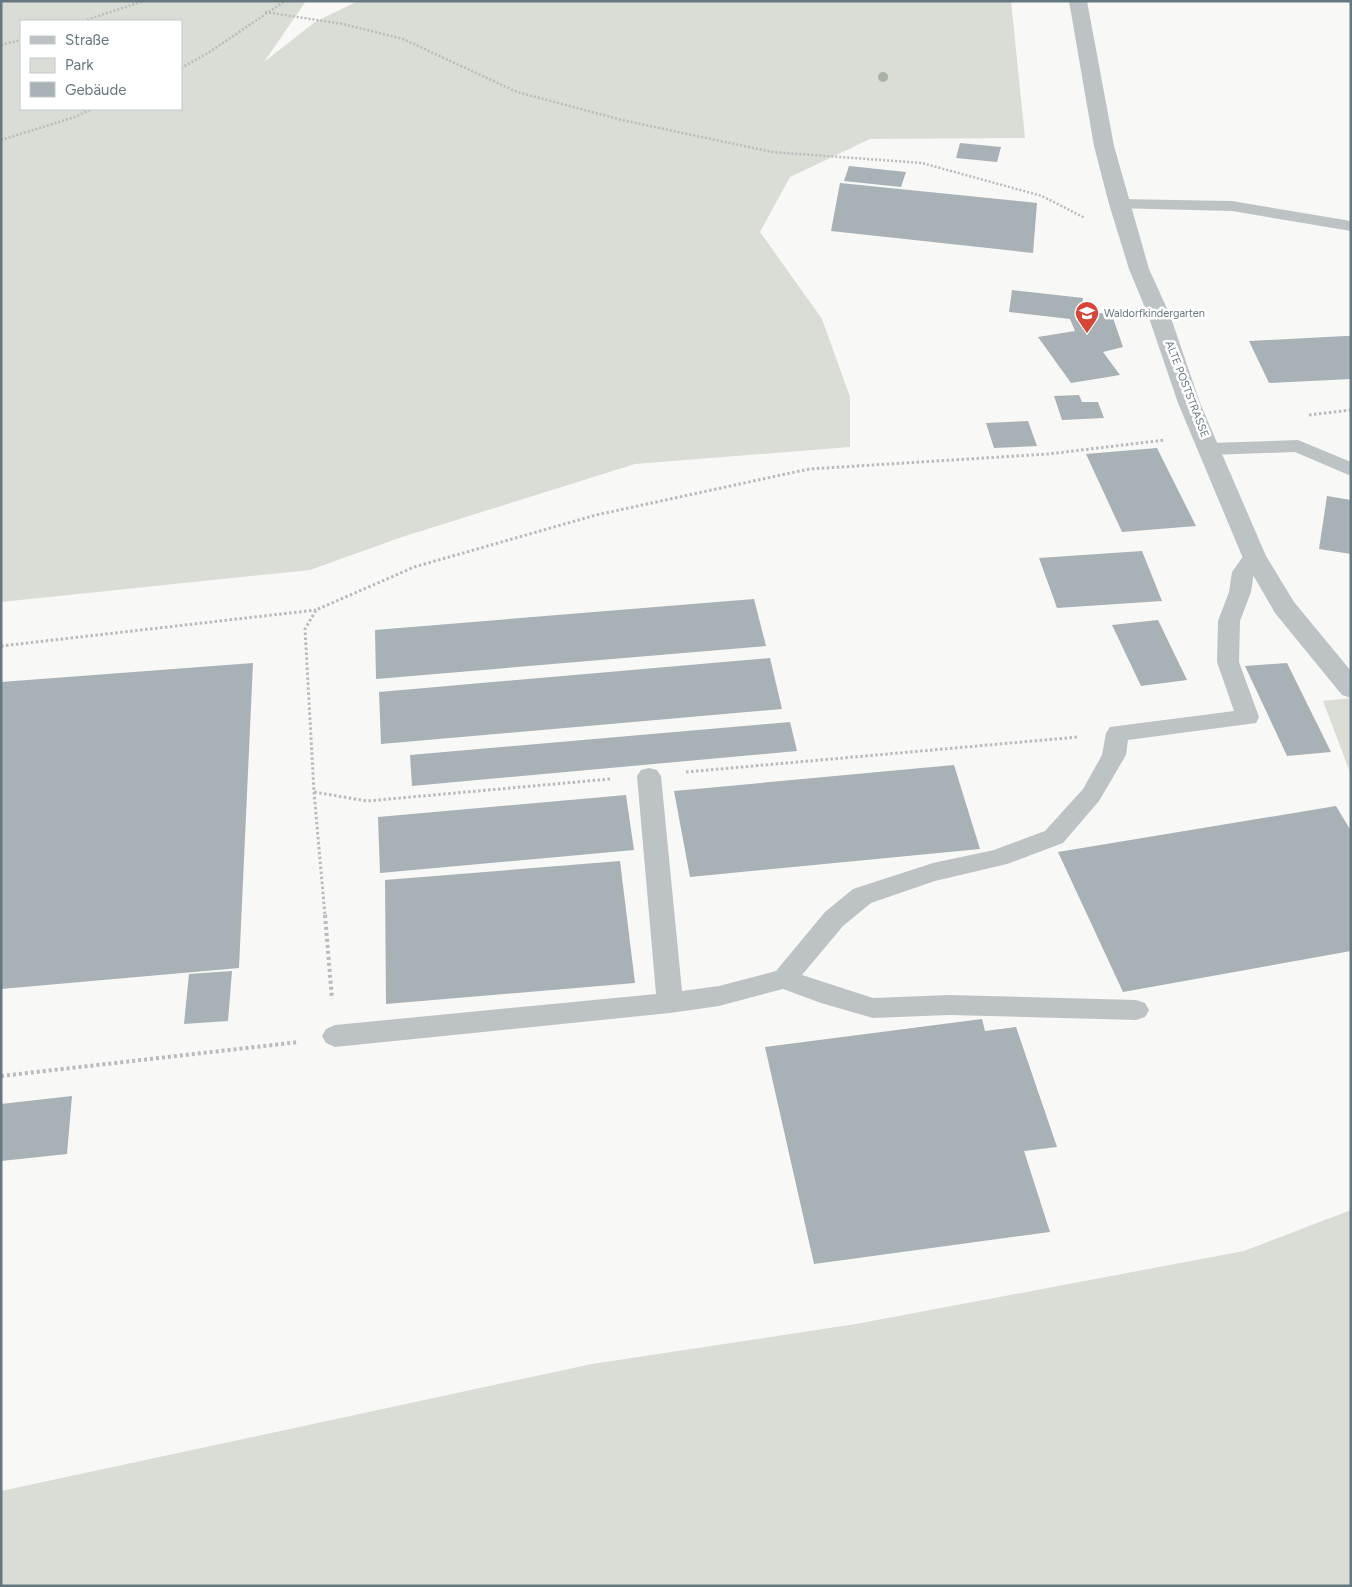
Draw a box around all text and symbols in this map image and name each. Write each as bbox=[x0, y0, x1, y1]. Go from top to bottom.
legend bbox=[20, 20, 182, 110]
text: Straße bbox=[65, 31, 109, 49]
text: Park bbox=[65, 56, 94, 74]
text: Gebäude bbox=[65, 81, 126, 99]
school or university icon: Waldorfkindergarten bbox=[1074, 300, 1100, 334]
place label: Waldorfkindergarten bbox=[1104, 307, 1205, 320]
street label: ALTE POSTSTRASSE bbox=[1163, 339, 1211, 439]

